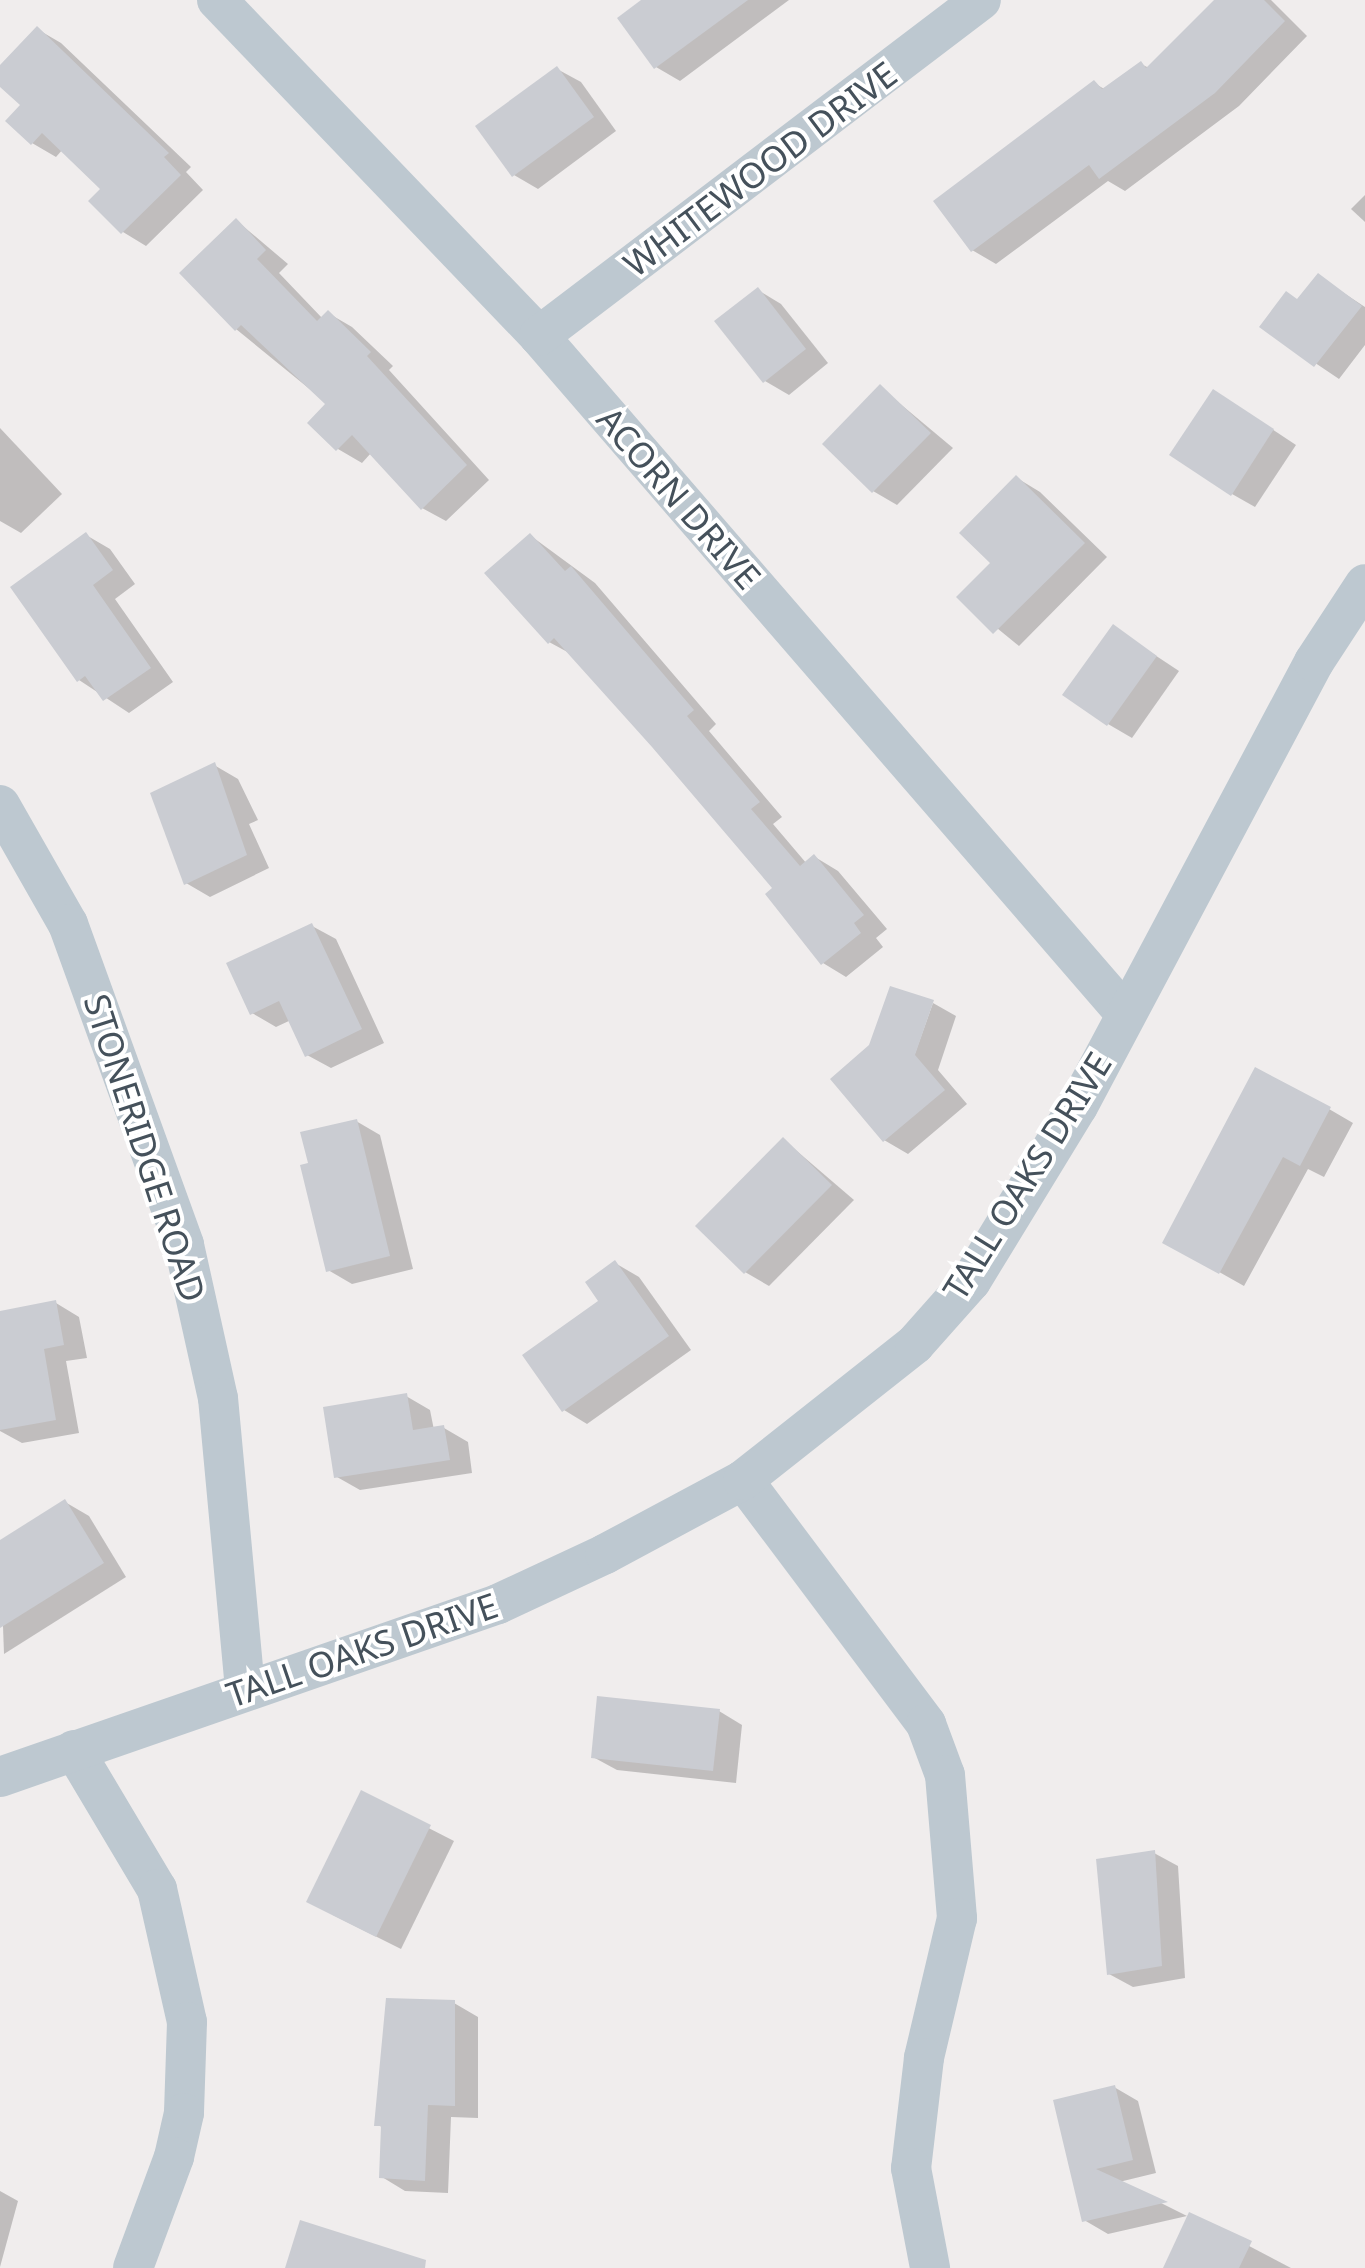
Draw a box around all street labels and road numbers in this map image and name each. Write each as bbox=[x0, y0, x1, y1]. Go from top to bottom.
street label: WHITEWOOD DRIVE bbox=[615, 53, 905, 285]
street label: ACORN DRIVE bbox=[589, 398, 769, 598]
street label: STONERIDGE ROAD bbox=[75, 989, 215, 1307]
street label: TALL OAKS DRIVE bbox=[934, 1045, 1120, 1307]
street label: TALL OAKS DRIVE bbox=[221, 1584, 503, 1716]

